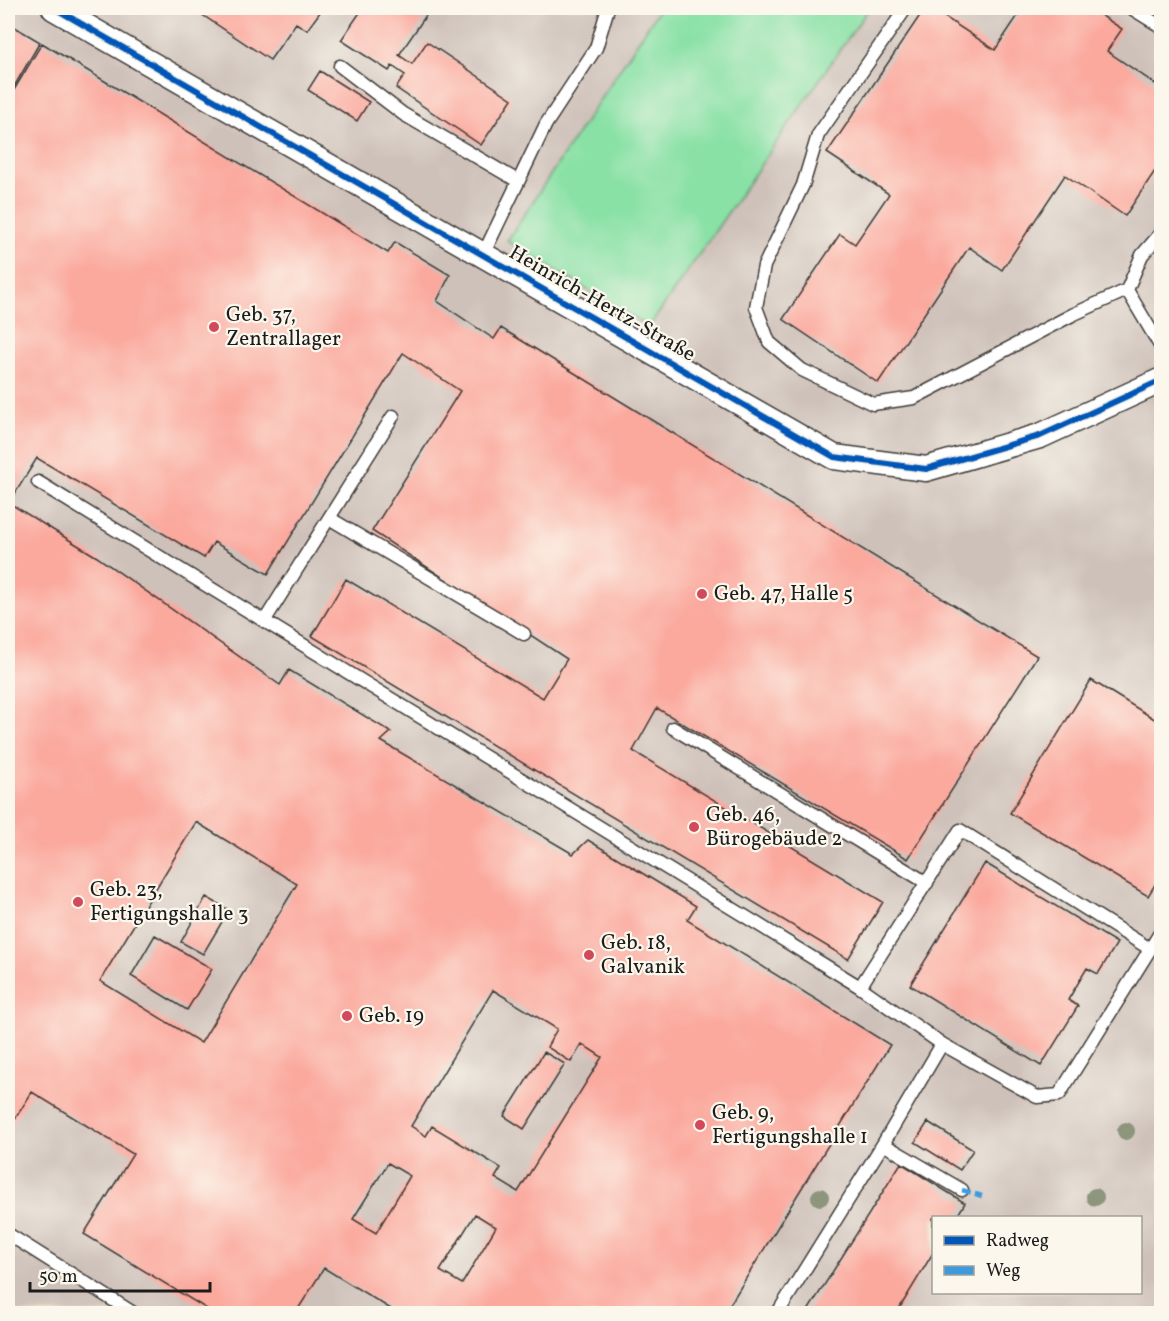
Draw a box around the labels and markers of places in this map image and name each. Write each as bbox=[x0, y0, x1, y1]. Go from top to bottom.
place label: Geb. 37, Zentrallager bbox=[226, 301, 341, 354]
marker: Geb. 37, Zentrallager bbox=[207, 320, 221, 334]
place label: Geb. 47, Halle 5 bbox=[714, 580, 853, 609]
marker: Geb. 47, Halle 5 bbox=[695, 587, 709, 601]
place label: Geb. 46, Bürogebäude 2 bbox=[706, 801, 843, 854]
marker: Geb. 46, Bürogebäude 2 bbox=[687, 820, 701, 834]
place label: Geb. 23, Fertigungshalle 3 bbox=[90, 876, 248, 929]
marker: Geb. 23, Fertigungshalle 3 bbox=[71, 895, 85, 909]
place label: Geb. 18, Galvanik bbox=[601, 929, 685, 982]
marker: Geb. 18, Galvanik bbox=[582, 948, 596, 962]
place label: Geb. 19 bbox=[359, 1002, 424, 1031]
marker: Geb. 19 bbox=[340, 1009, 354, 1023]
place label: Geb. 9, Fertigungshalle 1 bbox=[712, 1099, 868, 1152]
marker: Geb. 9, Fertigungshalle 1 bbox=[693, 1118, 707, 1132]

